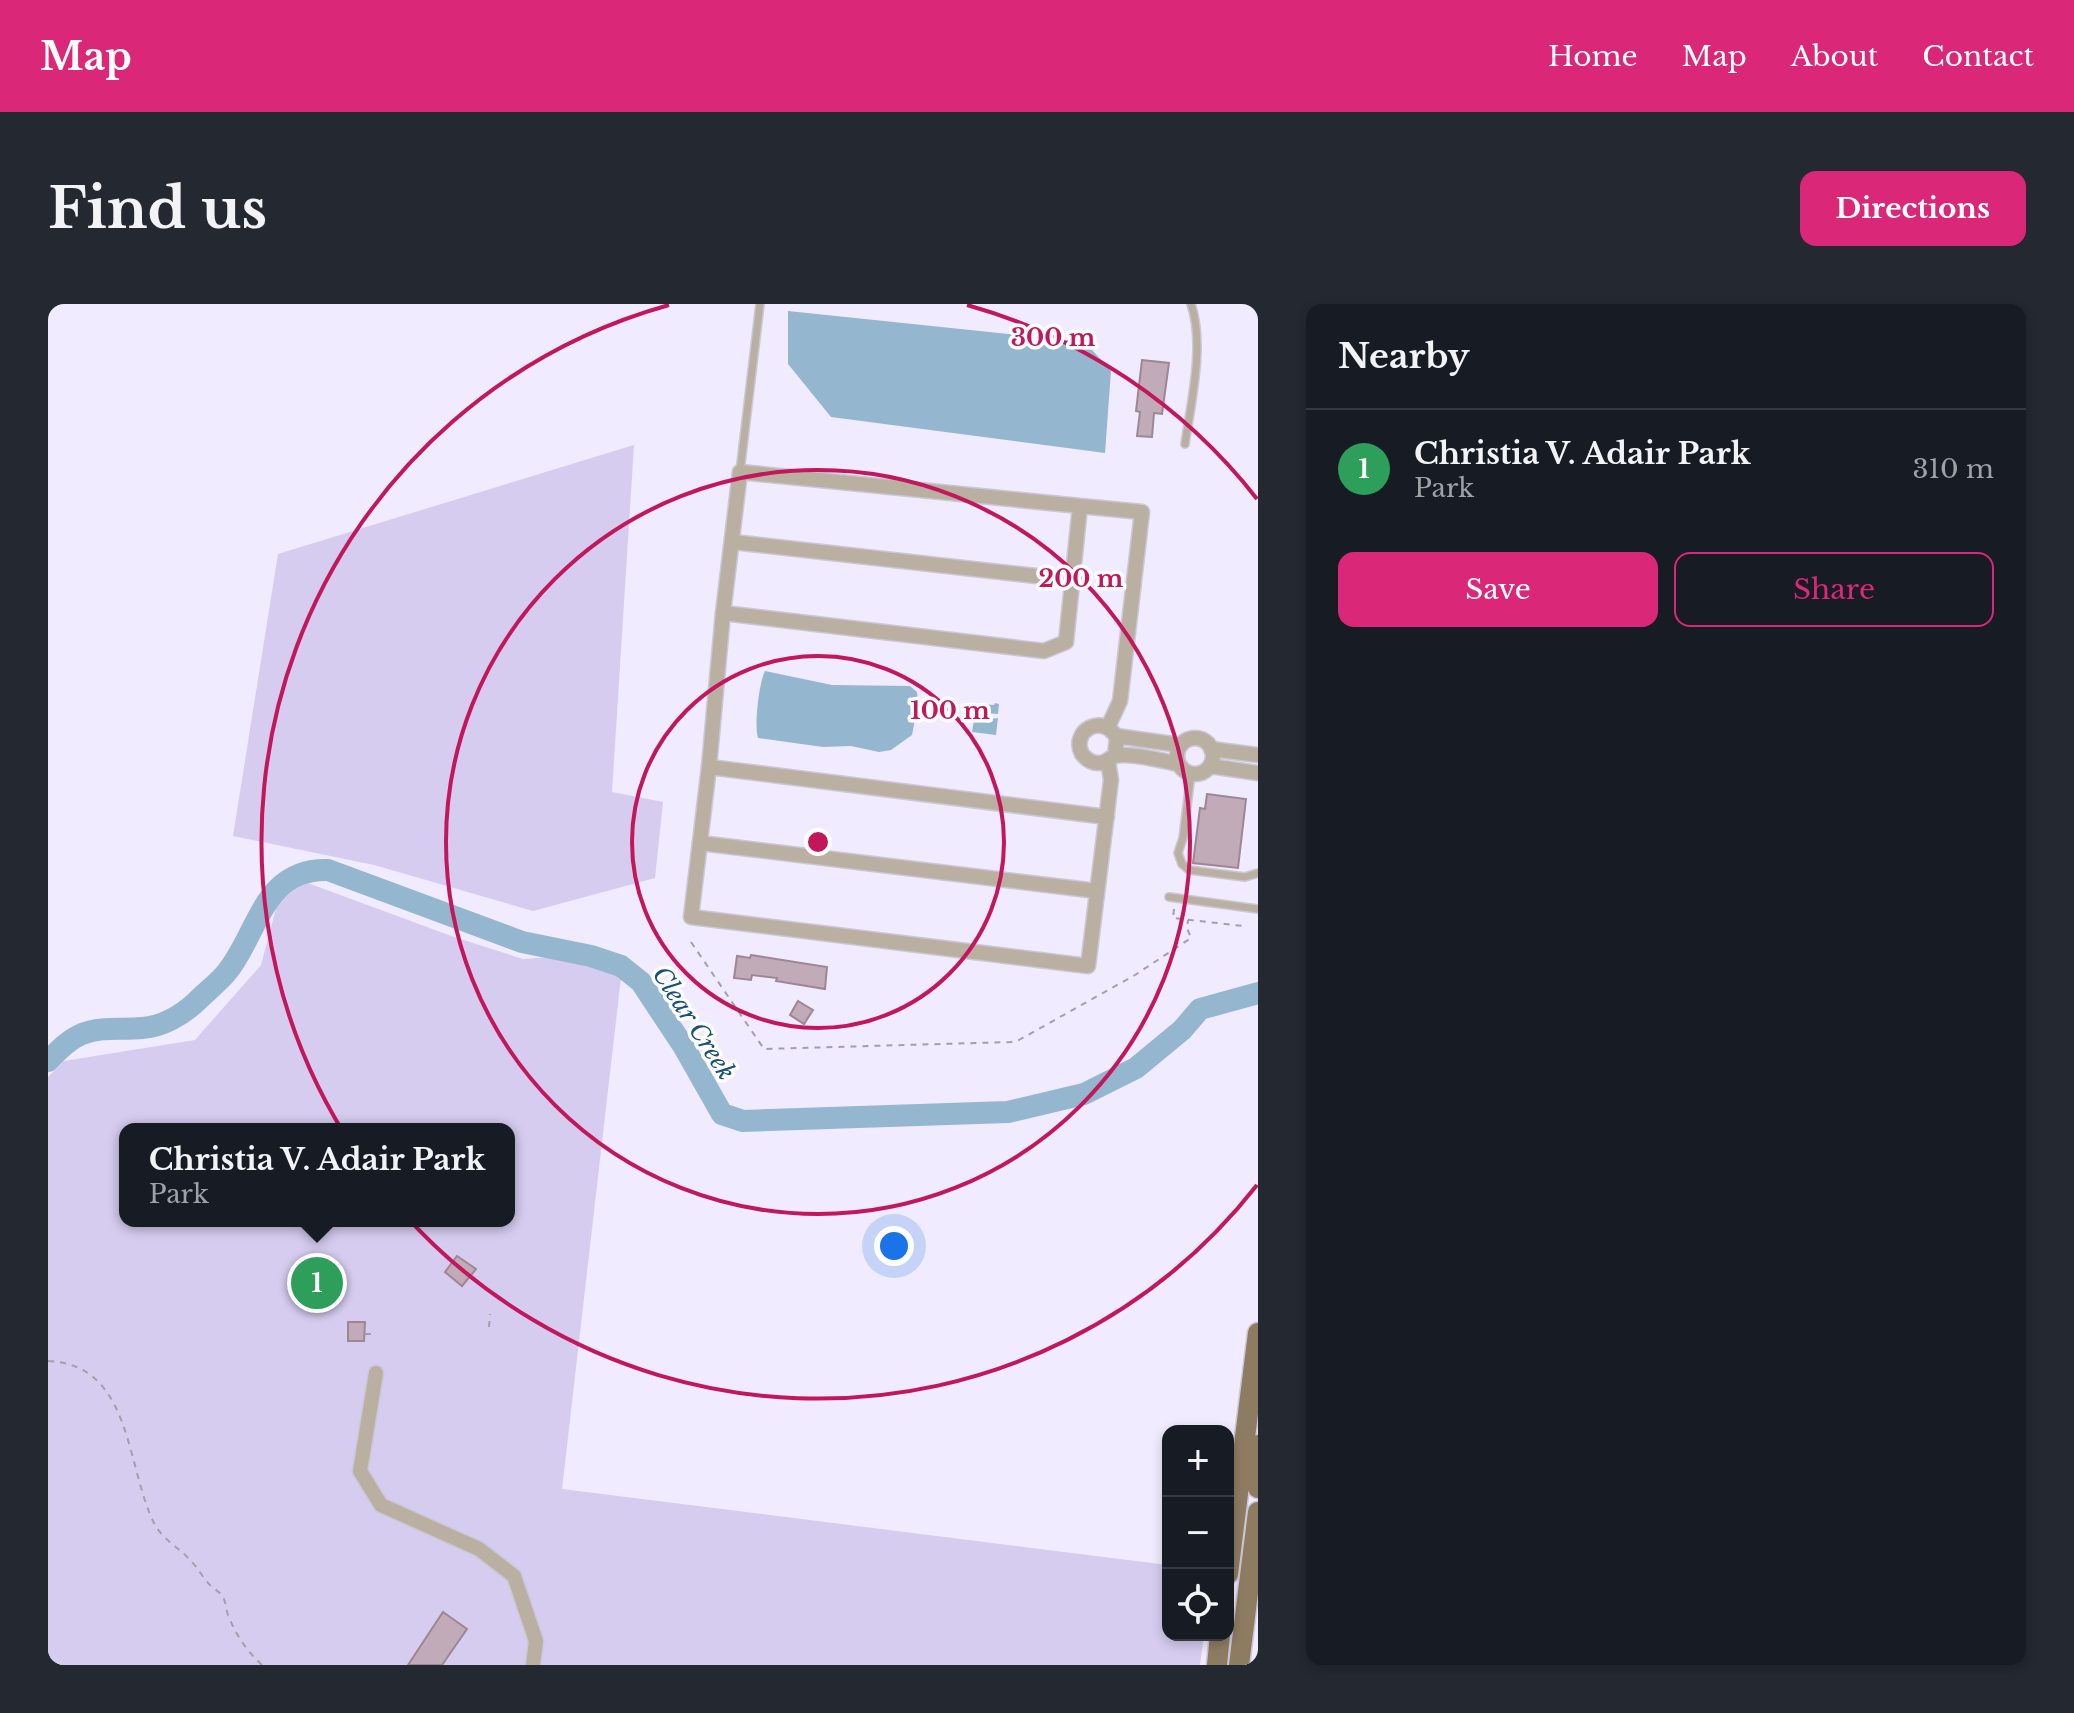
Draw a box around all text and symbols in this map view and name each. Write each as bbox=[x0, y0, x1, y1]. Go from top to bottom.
text: Map bbox=[40, 33, 132, 80]
text: Home bbox=[1548, 39, 1638, 74]
text: Map bbox=[1682, 39, 1747, 74]
text: About bbox=[1791, 39, 1878, 74]
text: Contact bbox=[1922, 39, 2034, 74]
button: Directions bbox=[1800, 171, 2026, 246]
text: Find us bbox=[48, 174, 267, 243]
text: 300 m bbox=[1011, 323, 1096, 352]
text: Nearby bbox=[1338, 335, 1470, 377]
text: Christia V. Adair Park bbox=[1414, 435, 1751, 472]
text: 1 bbox=[1358, 453, 1370, 485]
text: 310 m bbox=[1912, 453, 1994, 485]
text: Park bbox=[1414, 472, 1474, 504]
button: Save bbox=[1338, 552, 1658, 627]
button: Share bbox=[1674, 552, 1994, 627]
text: 200 m bbox=[1039, 564, 1124, 593]
text: 100 m bbox=[910, 696, 990, 725]
centre of rings bbox=[804, 828, 832, 856]
water label: Clear Creek bbox=[647, 961, 741, 1085]
popup bbox=[119, 1123, 515, 1227]
text: Christia V. Adair Park bbox=[149, 1141, 485, 1178]
text: Park bbox=[149, 1178, 209, 1210]
your location bbox=[874, 1226, 914, 1266]
pin: 1 bbox=[291, 1253, 343, 1313]
map controls bbox=[1162, 1425, 1234, 1641]
button: + bbox=[1162, 1425, 1234, 1497]
button: − bbox=[1162, 1497, 1234, 1569]
button: locate bbox=[1162, 1569, 1234, 1641]

